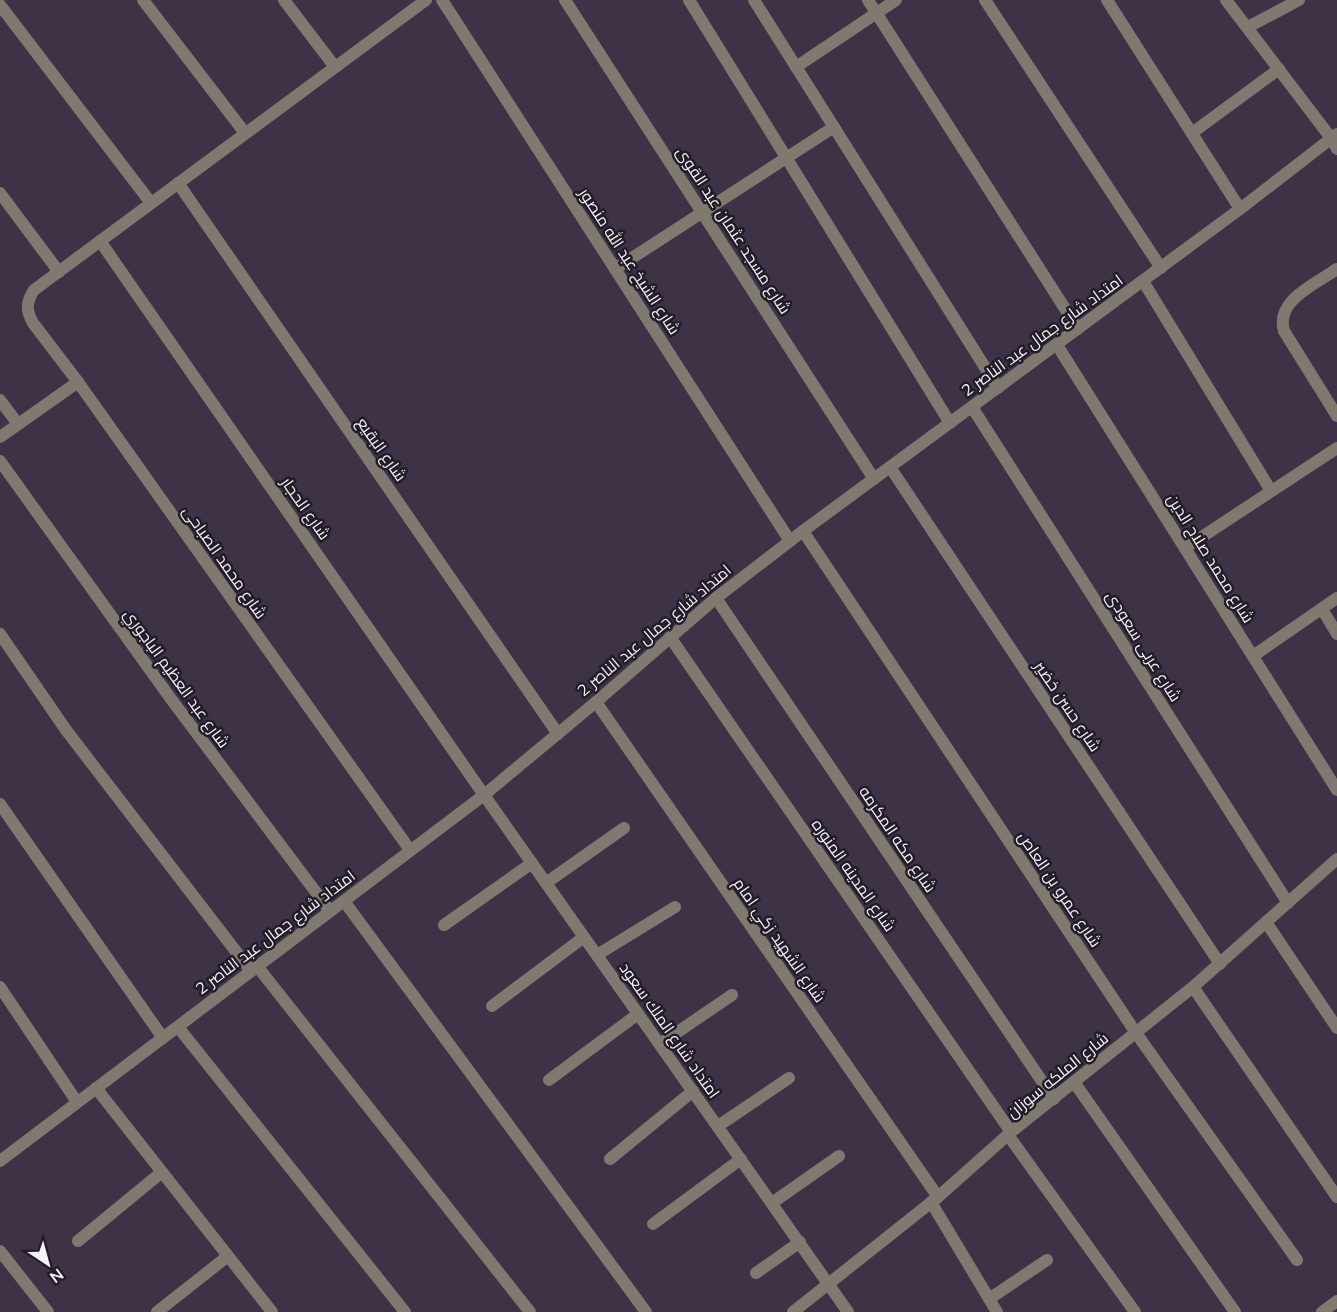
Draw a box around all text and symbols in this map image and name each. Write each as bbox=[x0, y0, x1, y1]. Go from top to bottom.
street label: شارع مسجد عثمان عبد القوى bbox=[671, 143, 796, 319]
street label: شارع الشيخ عبد الله منصور bbox=[573, 183, 685, 339]
street label: امتداد شارع جمال عبد الناصر 2 bbox=[957, 270, 1128, 402]
street label: شارع البقيع bbox=[351, 413, 411, 486]
street label: شارع الحجار bbox=[275, 472, 335, 544]
street label: شارع محمد صلاح الدين bbox=[1161, 490, 1259, 627]
street label: شارع محمد الصباحى bbox=[177, 502, 271, 624]
street label: امتداد شارع جمال عبد الناصر 2 bbox=[573, 560, 736, 702]
street label: شارع عربى سعودى bbox=[1100, 587, 1186, 706]
street label: شارع عبد العظيم الباجوري bbox=[117, 604, 234, 754]
street label: شارع حسن خضير bbox=[1028, 656, 1106, 756]
street label: شارع مكه المكرمه bbox=[853, 782, 941, 897]
street label: شارع المدينه المنوره bbox=[806, 815, 900, 936]
street label: شارع عمرو بن العاص bbox=[1012, 827, 1106, 952]
street label: امتداد شارع جمال عبد الناصر 2 bbox=[191, 865, 360, 1000]
street label: شارع الشهيد زكي امام bbox=[726, 874, 830, 1008]
street label: امتداد شارع الملك سعود bbox=[614, 958, 724, 1103]
street label: شارع الملكه سوزان bbox=[1002, 1028, 1113, 1124]
north arrow bbox=[18, 1234, 78, 1294]
text: N bbox=[46, 1264, 68, 1288]

